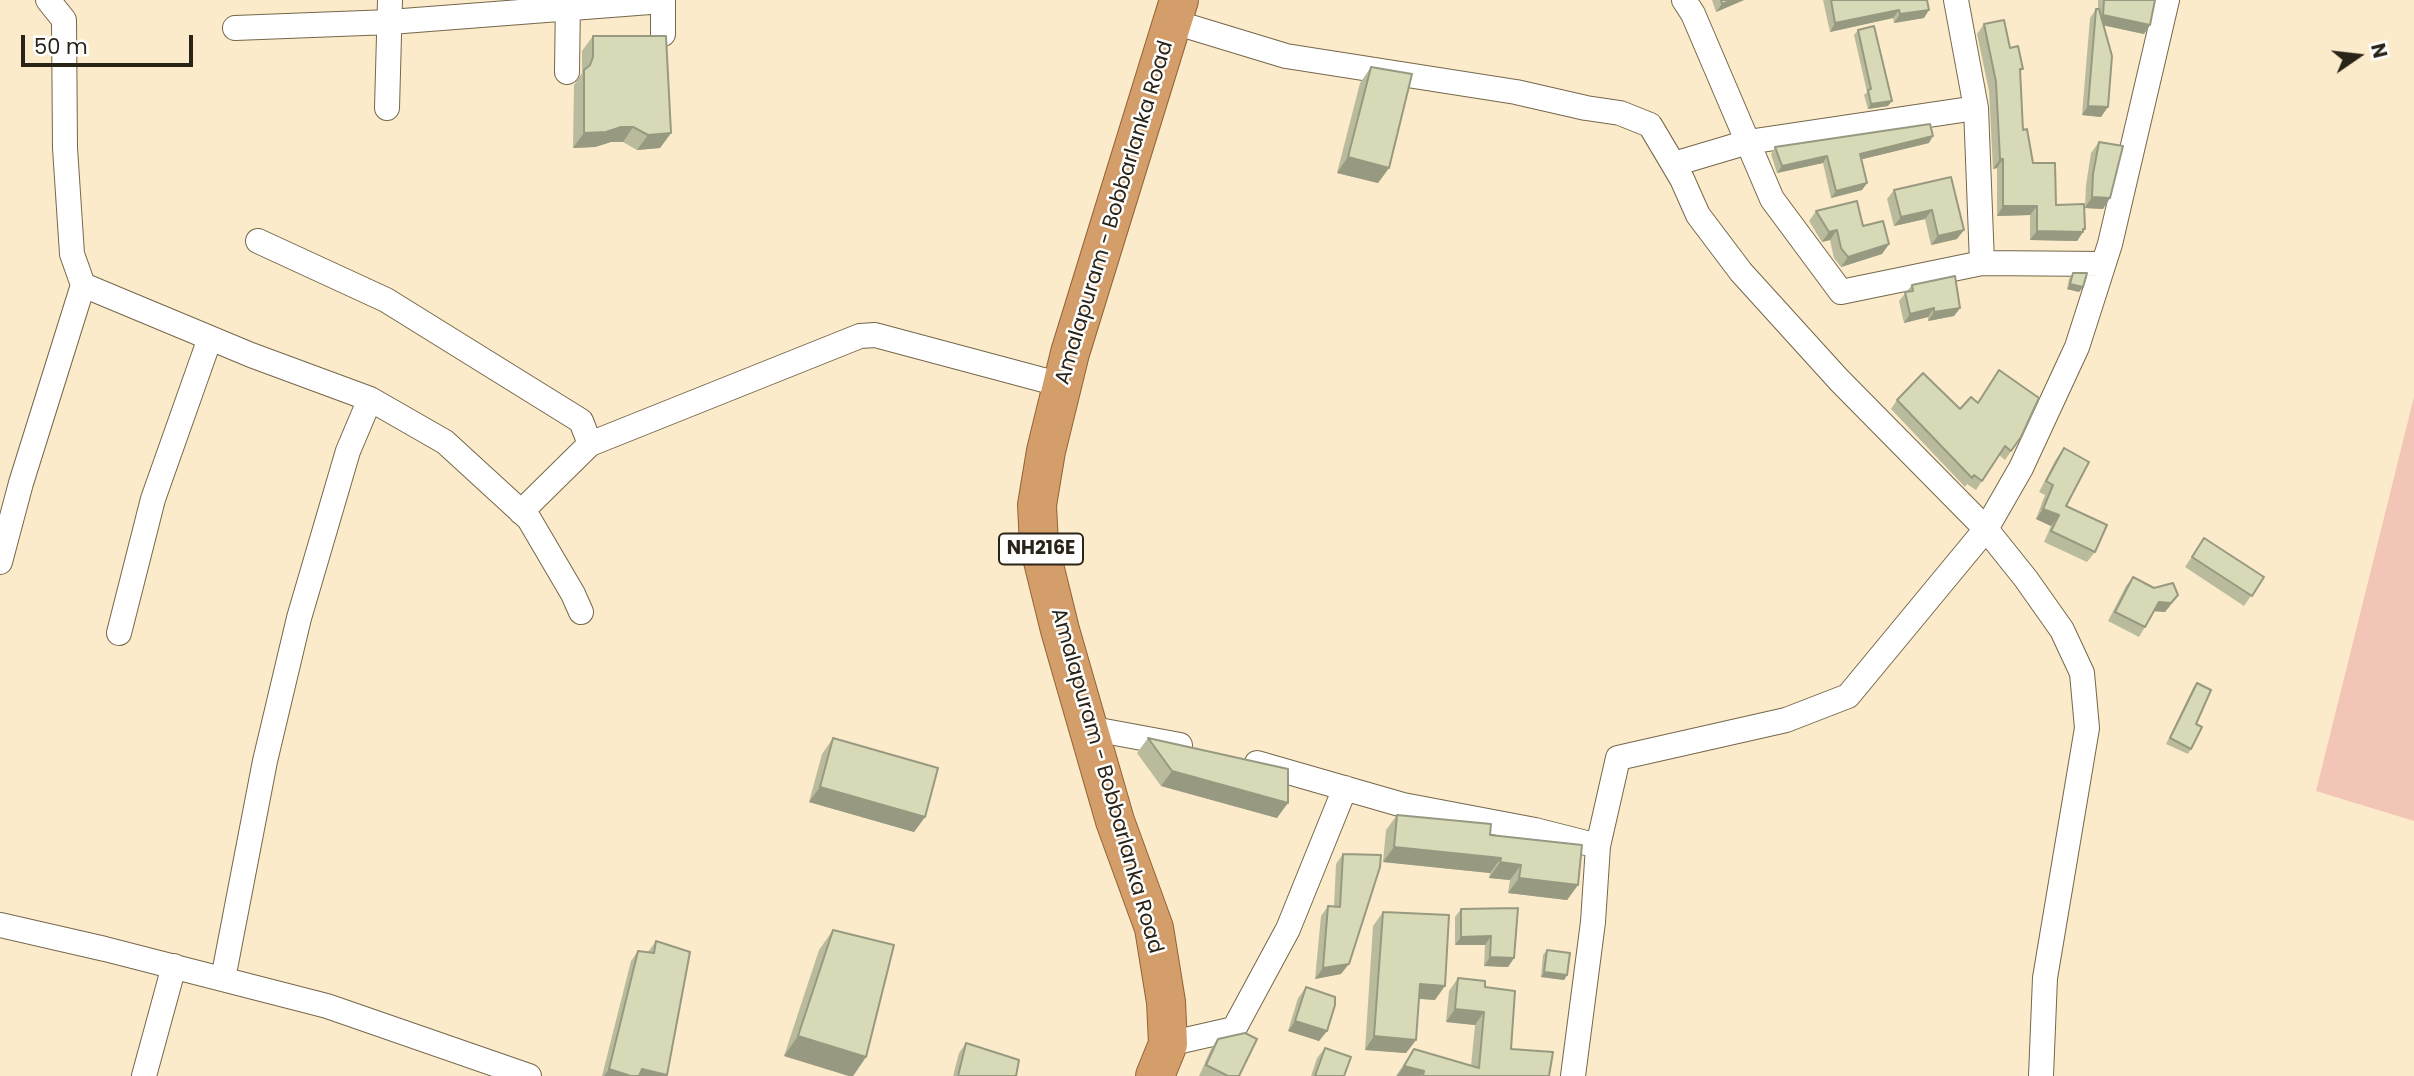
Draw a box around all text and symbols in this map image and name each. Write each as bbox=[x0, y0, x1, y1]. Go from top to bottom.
scale bar bbox=[24, 21, 196, 65]
north arrow bbox=[2323, 21, 2393, 91]
text: 50 m bbox=[34, 32, 88, 61]
street label: Amalapuram - Bobbarlanka Road bbox=[1051, 38, 1179, 388]
text: N bbox=[2364, 41, 2394, 61]
road number: NH216E bbox=[999, 534, 1083, 564]
street label: Amalapuram - Bobbarlanka Road bbox=[1045, 605, 1167, 957]

